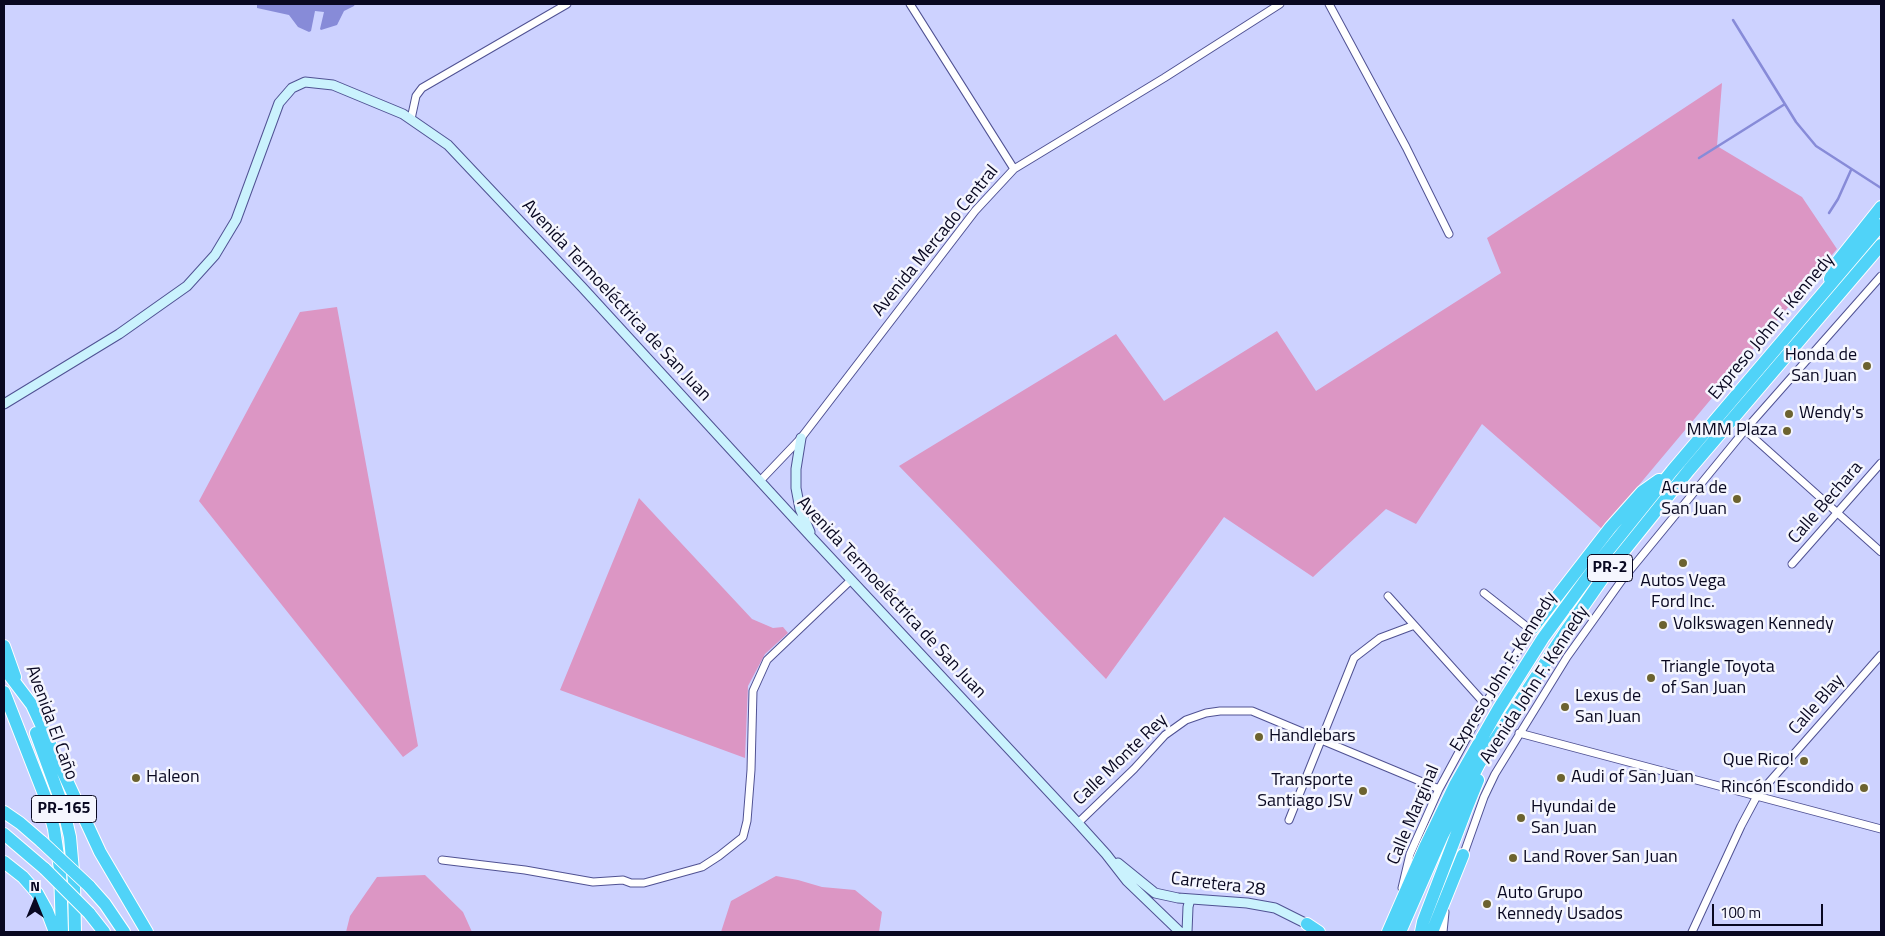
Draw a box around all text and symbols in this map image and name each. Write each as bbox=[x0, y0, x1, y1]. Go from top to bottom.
street label: Avenida Mercado Central bbox=[868, 161, 1004, 321]
street label: Avenida Termoeléctrica de San Juan bbox=[517, 196, 715, 406]
street label: Expreso John F. Kennedy bbox=[1705, 250, 1839, 404]
place label: Honda de San Juan bbox=[1785, 345, 1857, 388]
marker: Honda de San Juan bbox=[1861, 360, 1873, 372]
place label: Wendy's bbox=[1799, 403, 1864, 425]
marker: Wendy's bbox=[1783, 408, 1795, 420]
place label: MMM Plaza bbox=[1687, 420, 1777, 442]
marker: MMM Plaza bbox=[1781, 425, 1793, 437]
street label: Calle Bechara bbox=[1784, 457, 1868, 549]
place label: Acura de San Juan bbox=[1661, 478, 1727, 520]
street label: Avenida Termoeléctrica de San Juan bbox=[792, 493, 990, 703]
marker: Acura de San Juan bbox=[1731, 493, 1743, 505]
road number: PR-2 bbox=[1588, 554, 1632, 582]
marker: Autos Vega Ford Inc. bbox=[1677, 557, 1689, 569]
place label: Autos Vega Ford Inc. bbox=[1640, 571, 1726, 614]
street label: Expreso John F. Kennedy bbox=[1446, 588, 1562, 756]
street label: Avenida John F. Kennedy bbox=[1476, 602, 1594, 768]
place label: Volkswagen Kennedy bbox=[1673, 614, 1834, 636]
marker: Volkswagen Kennedy bbox=[1657, 619, 1669, 631]
place label: Triangle Toyota of San Juan bbox=[1661, 657, 1775, 700]
street label: Avenida El Caño bbox=[20, 663, 82, 783]
street label: Calle Blay bbox=[1785, 670, 1849, 740]
marker: Triangle Toyota of San Juan bbox=[1645, 672, 1657, 684]
place label: Lexus de San Juan bbox=[1575, 686, 1641, 729]
marker: Lexus de San Juan bbox=[1559, 701, 1571, 713]
street label: Calle Monte Rey bbox=[1070, 710, 1172, 810]
place label: Handlebars bbox=[1269, 726, 1356, 748]
marker: Handlebars bbox=[1253, 731, 1265, 743]
place label: Que Rico! bbox=[1723, 750, 1794, 772]
marker: Que Rico! bbox=[1798, 755, 1810, 767]
street label: Calle Marginal bbox=[1383, 762, 1445, 868]
place label: Haleon bbox=[146, 767, 200, 789]
place label: Audi of San Juan bbox=[1571, 767, 1694, 789]
place label: Transporte Santiago JSV bbox=[1257, 770, 1353, 812]
marker: Haleon bbox=[130, 772, 142, 784]
marker: Audi of San Juan bbox=[1555, 772, 1567, 784]
place label: Rincón Escondido bbox=[1721, 777, 1854, 799]
marker: Rincón Escondido bbox=[1858, 782, 1870, 794]
marker: Transporte Santiago JSV bbox=[1357, 785, 1369, 797]
road number: PR-165 bbox=[32, 796, 96, 822]
place label: Hyundai de San Juan bbox=[1531, 797, 1616, 840]
marker: Hyundai de San Juan bbox=[1515, 812, 1527, 824]
place label: Land Rover San Juan bbox=[1523, 847, 1678, 869]
marker: Land Rover San Juan bbox=[1507, 852, 1519, 864]
street label: Carretera 28 bbox=[1170, 868, 1266, 902]
text: N bbox=[30, 875, 40, 896]
north arrow bbox=[10, 876, 60, 926]
place label: Auto Grupo Kennedy Usados bbox=[1497, 883, 1623, 926]
scale bar bbox=[1715, 894, 1826, 926]
marker: Auto Grupo Kennedy Usados bbox=[1481, 898, 1493, 910]
text: 100 m bbox=[1720, 901, 1761, 924]

